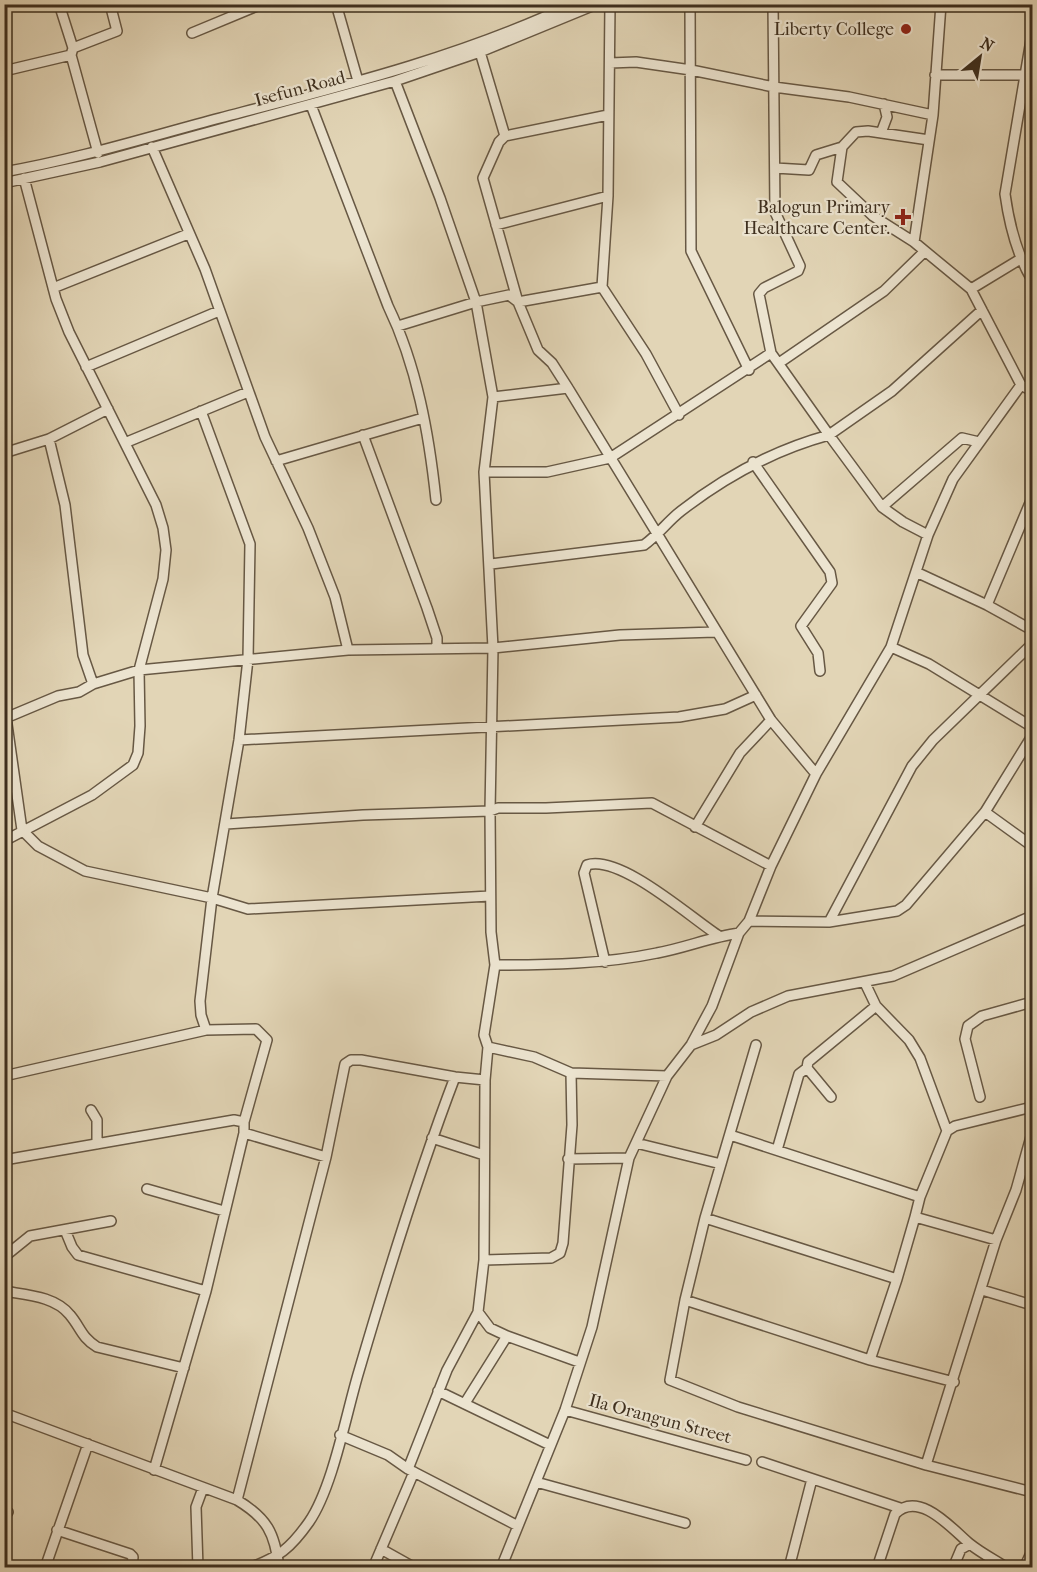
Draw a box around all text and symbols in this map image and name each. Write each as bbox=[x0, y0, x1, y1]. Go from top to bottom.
place label: Liberty College bbox=[774, 19, 894, 40]
marker: Liberty College bbox=[899, 22, 913, 36]
north arrow bbox=[950, 27, 1010, 87]
text: N bbox=[977, 33, 998, 56]
street label: Isefun Road bbox=[252, 67, 348, 111]
place label: Balogun Primary Healthcare Center. bbox=[744, 197, 891, 239]
marker: Balogun Primary Healthcare Center. bbox=[894, 208, 912, 226]
street label: Ila Orangun Street bbox=[586, 1390, 734, 1448]

